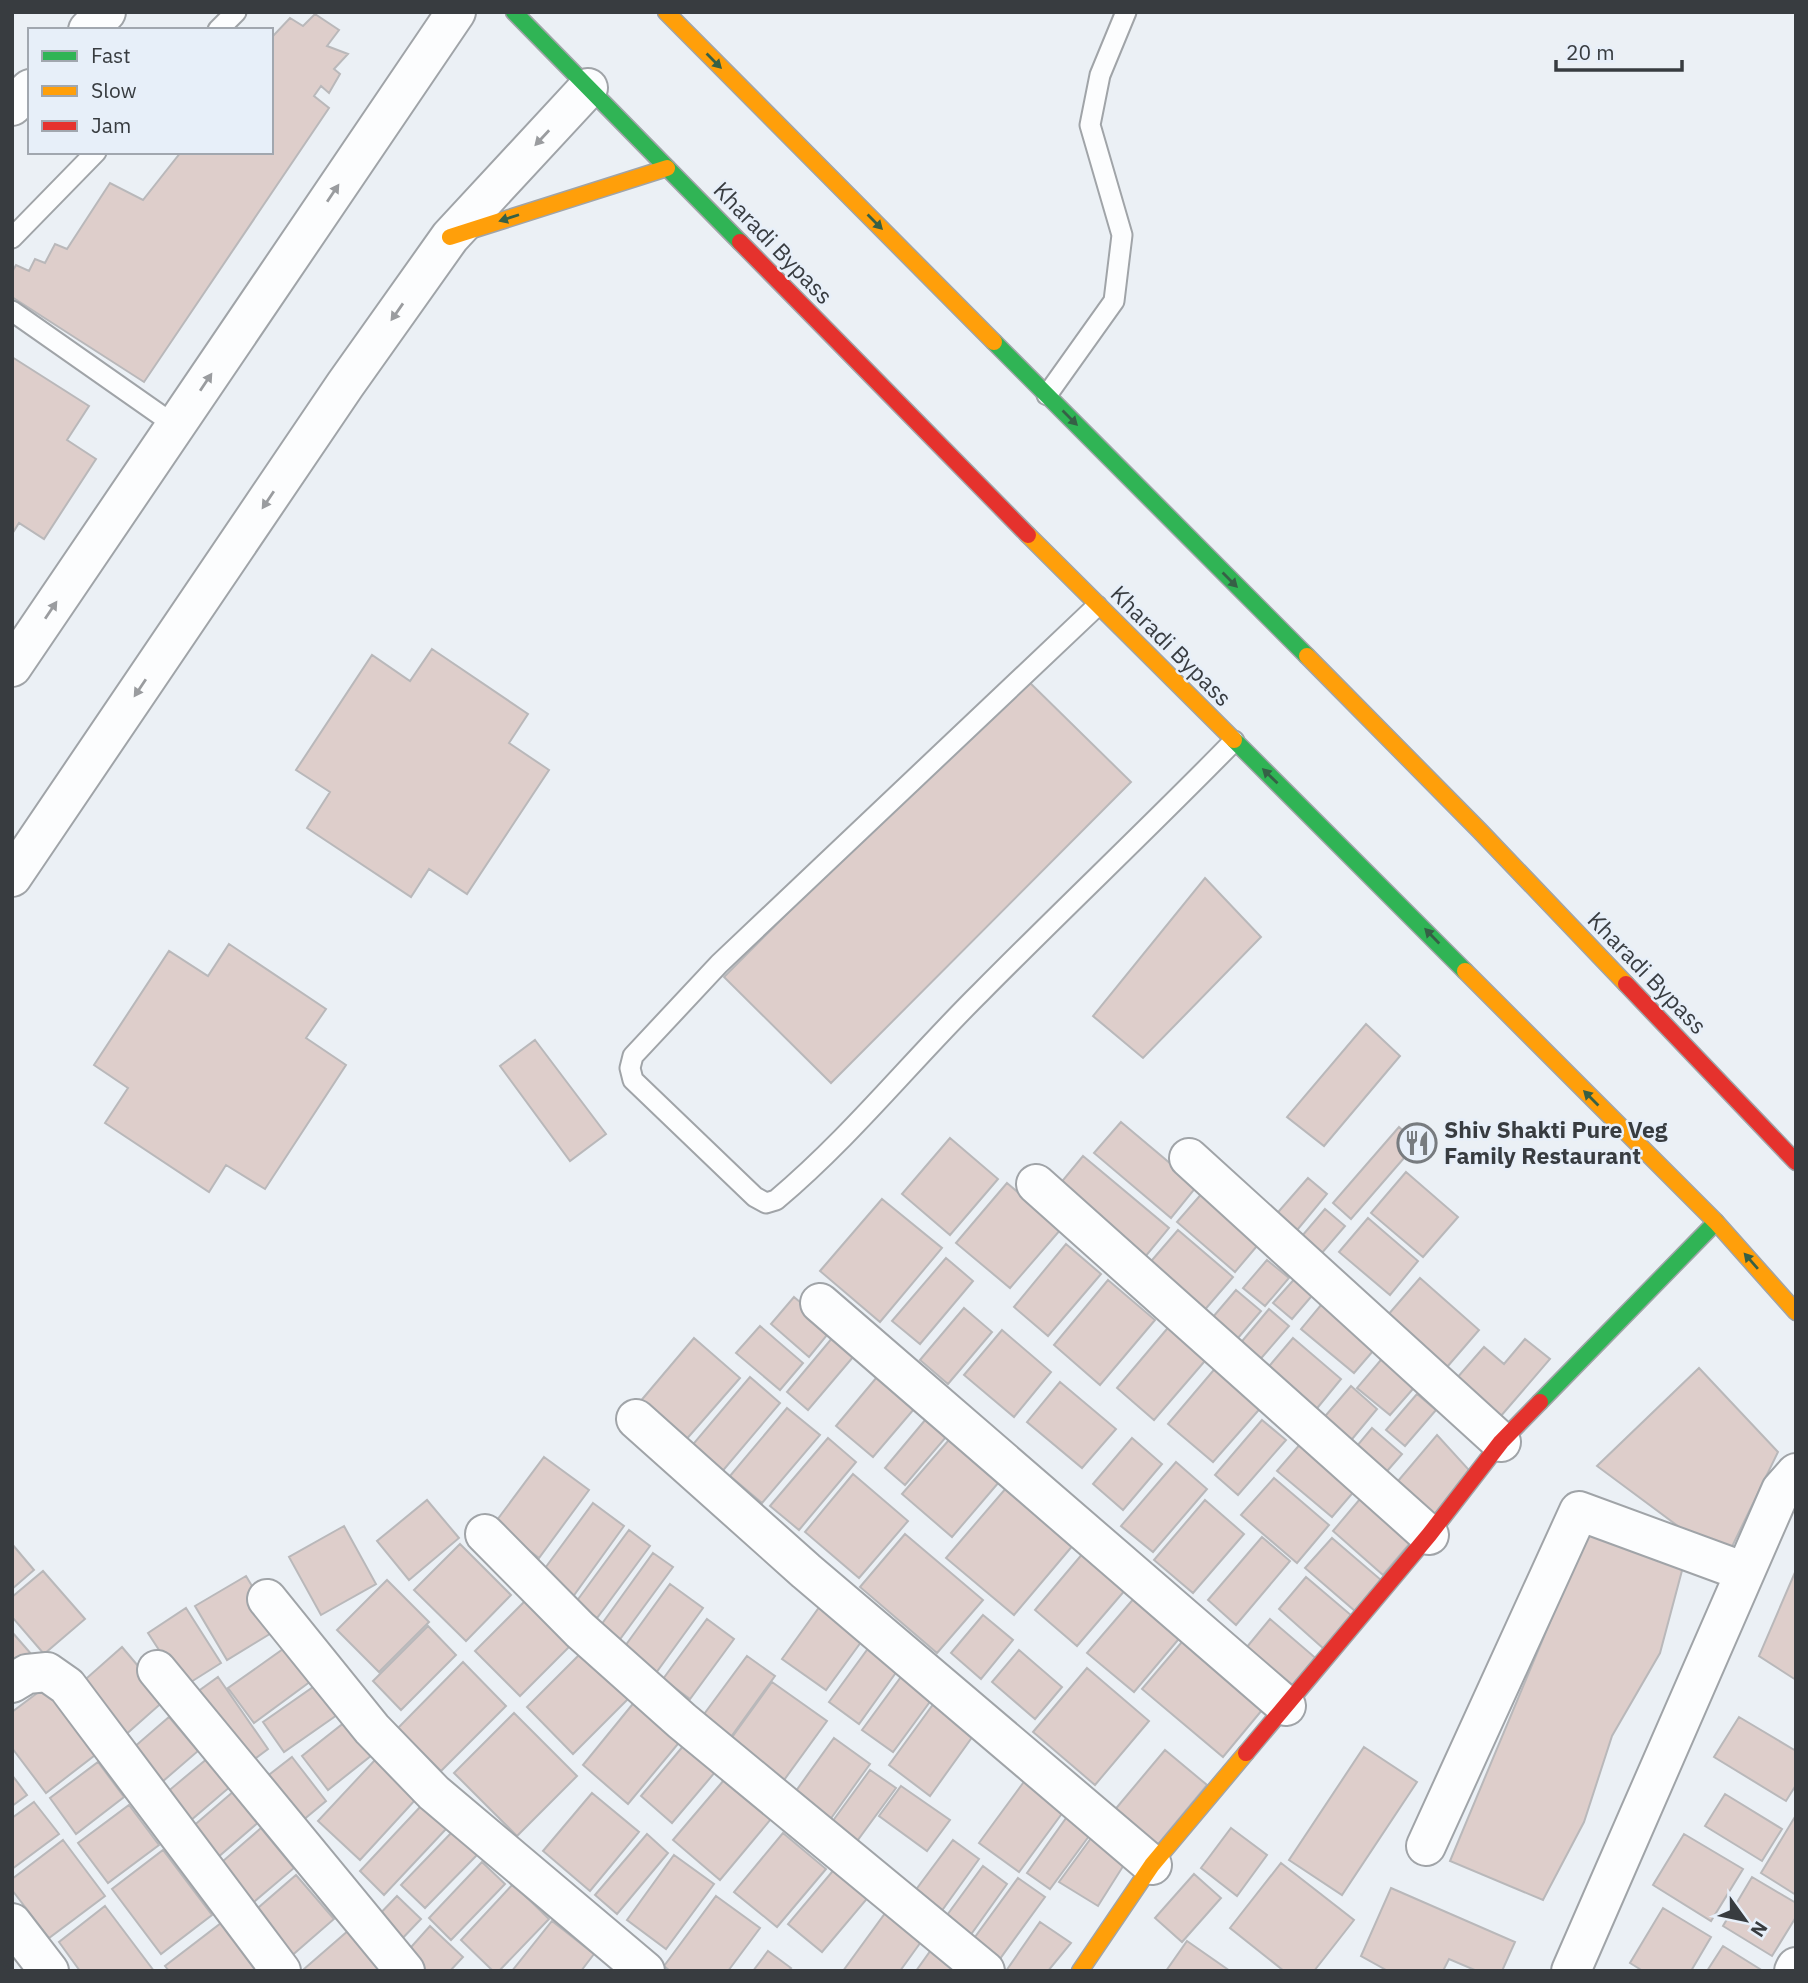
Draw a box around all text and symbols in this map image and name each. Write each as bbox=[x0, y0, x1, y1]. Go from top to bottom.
legend bbox=[28, 28, 273, 154]
scale bar bbox=[1556, 28, 1682, 72]
text: 20 m bbox=[1566, 38, 1615, 66]
text: Fast bbox=[91, 41, 131, 69]
one-way arrow bbox=[706, 52, 723, 69]
text: Slow bbox=[91, 76, 137, 104]
text: Jam bbox=[91, 111, 131, 139]
one-way arrow bbox=[534, 129, 550, 147]
street label: Kharadi Bypass bbox=[708, 175, 840, 310]
one-way arrow bbox=[327, 183, 340, 203]
one-way arrow bbox=[498, 213, 519, 224]
one-way arrow bbox=[866, 213, 882, 230]
one-way arrow bbox=[390, 303, 404, 321]
one-way arrow bbox=[199, 372, 212, 391]
one-way arrow bbox=[1061, 410, 1078, 427]
one-way arrow bbox=[261, 491, 275, 509]
one-way arrow bbox=[1221, 571, 1238, 587]
street label: Kharadi Bypass bbox=[1105, 578, 1239, 712]
one-way arrow bbox=[44, 601, 57, 620]
one-way arrow bbox=[133, 679, 147, 697]
one-way arrow bbox=[1262, 769, 1279, 785]
street label: Kharadi Bypass bbox=[1582, 905, 1714, 1040]
one-way arrow bbox=[1423, 928, 1440, 945]
one-way arrow bbox=[1583, 1090, 1600, 1107]
place label: Shiv Shakti Pure Veg Family Restaurant bbox=[1444, 1114, 1668, 1170]
restaurant icon: Shiv Shakti Pure Veg Family Restaurant bbox=[1396, 1122, 1438, 1164]
one-way arrow bbox=[1743, 1252, 1759, 1270]
north arrow bbox=[1710, 1885, 1780, 1955]
text: N bbox=[1745, 1917, 1773, 1942]

